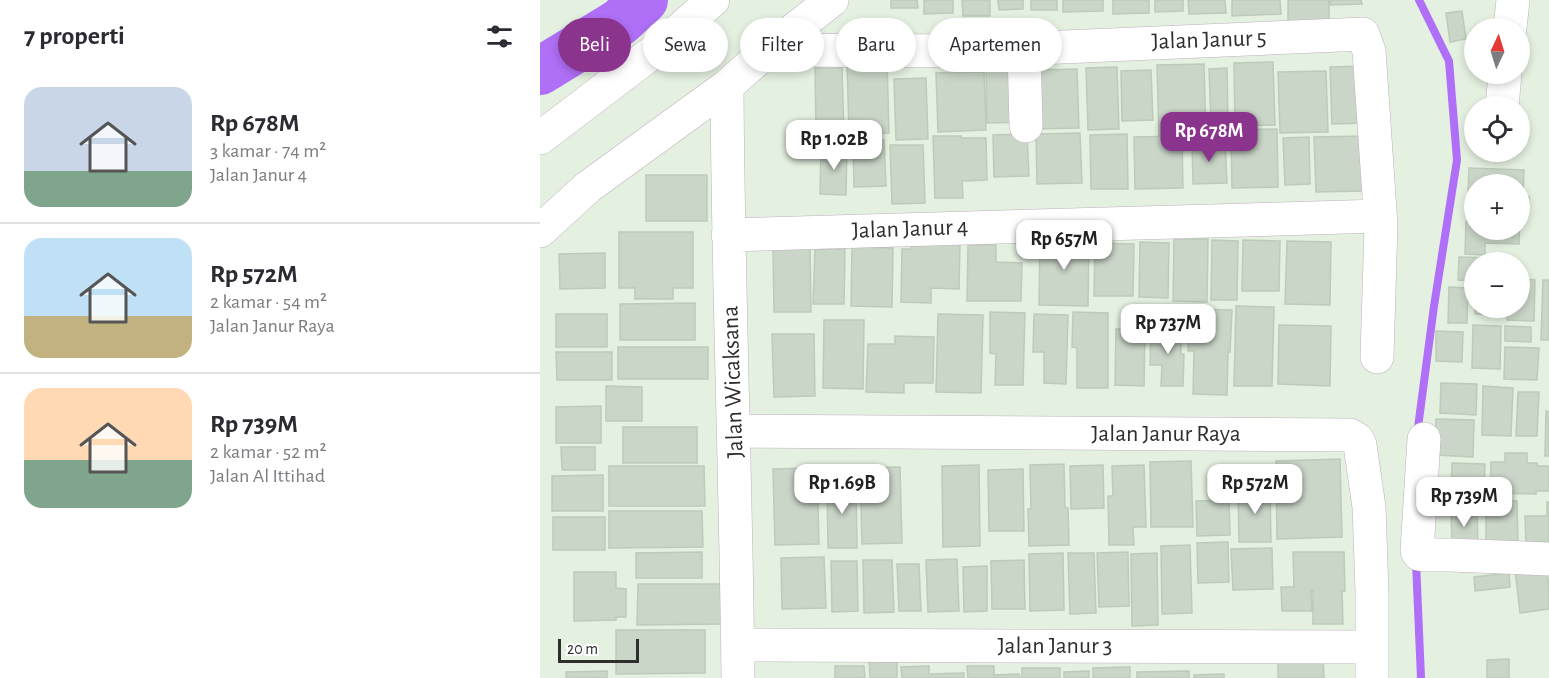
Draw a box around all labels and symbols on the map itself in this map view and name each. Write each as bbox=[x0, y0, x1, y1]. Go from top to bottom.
north arrow bbox=[1464, 18, 1530, 84]
street label: Jalan Janur 5 bbox=[1151, 26, 1267, 54]
pin: Rp 678M bbox=[1154, 112, 1264, 163]
pin: Rp 1.02B bbox=[772, 120, 896, 171]
street label: Jalan Janur 4 bbox=[851, 215, 969, 243]
pin: Rp 657M bbox=[1009, 220, 1119, 271]
pin: Rp 737M bbox=[1113, 304, 1223, 355]
street label: Jalan Wicaksana bbox=[718, 305, 748, 459]
street label: Jalan Janur Raya bbox=[1091, 422, 1241, 446]
pin: Rp 1.69B bbox=[780, 464, 904, 515]
pin: Rp 572M bbox=[1200, 464, 1310, 515]
pin: Rp 739M bbox=[1409, 477, 1519, 528]
street label: Jalan Janur 3 bbox=[998, 634, 1112, 658]
scale bar bbox=[558, 636, 639, 664]

